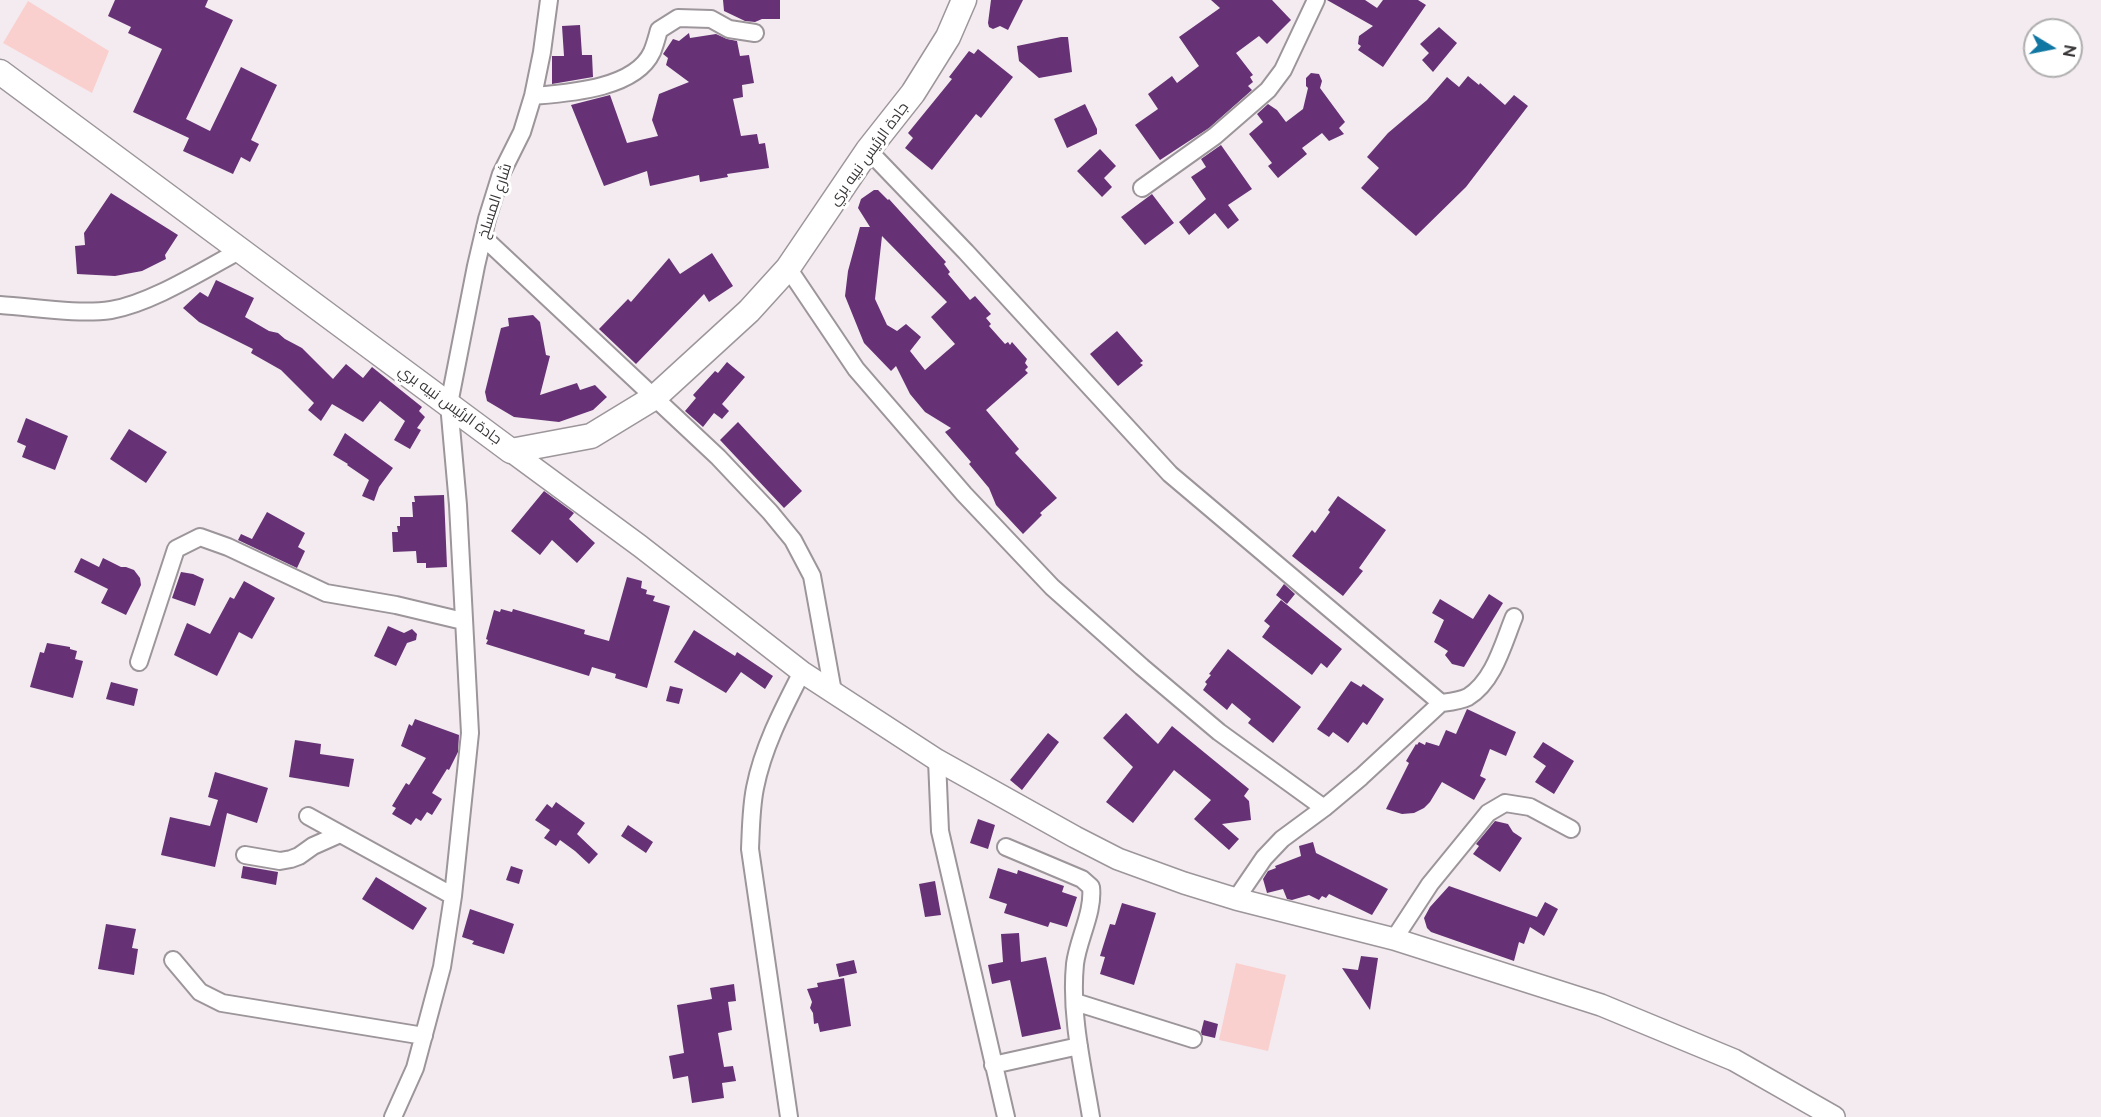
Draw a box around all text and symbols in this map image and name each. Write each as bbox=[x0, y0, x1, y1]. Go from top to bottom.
north arrow bbox=[2023, 18, 2083, 78]
text: N bbox=[2059, 43, 2080, 59]
street label: جادة الرئيس نبيه بري bbox=[825, 99, 913, 209]
street label: شارع المسلخ bbox=[474, 161, 516, 241]
street label: جادة الرئيس نبيه بري bbox=[395, 361, 505, 449]

